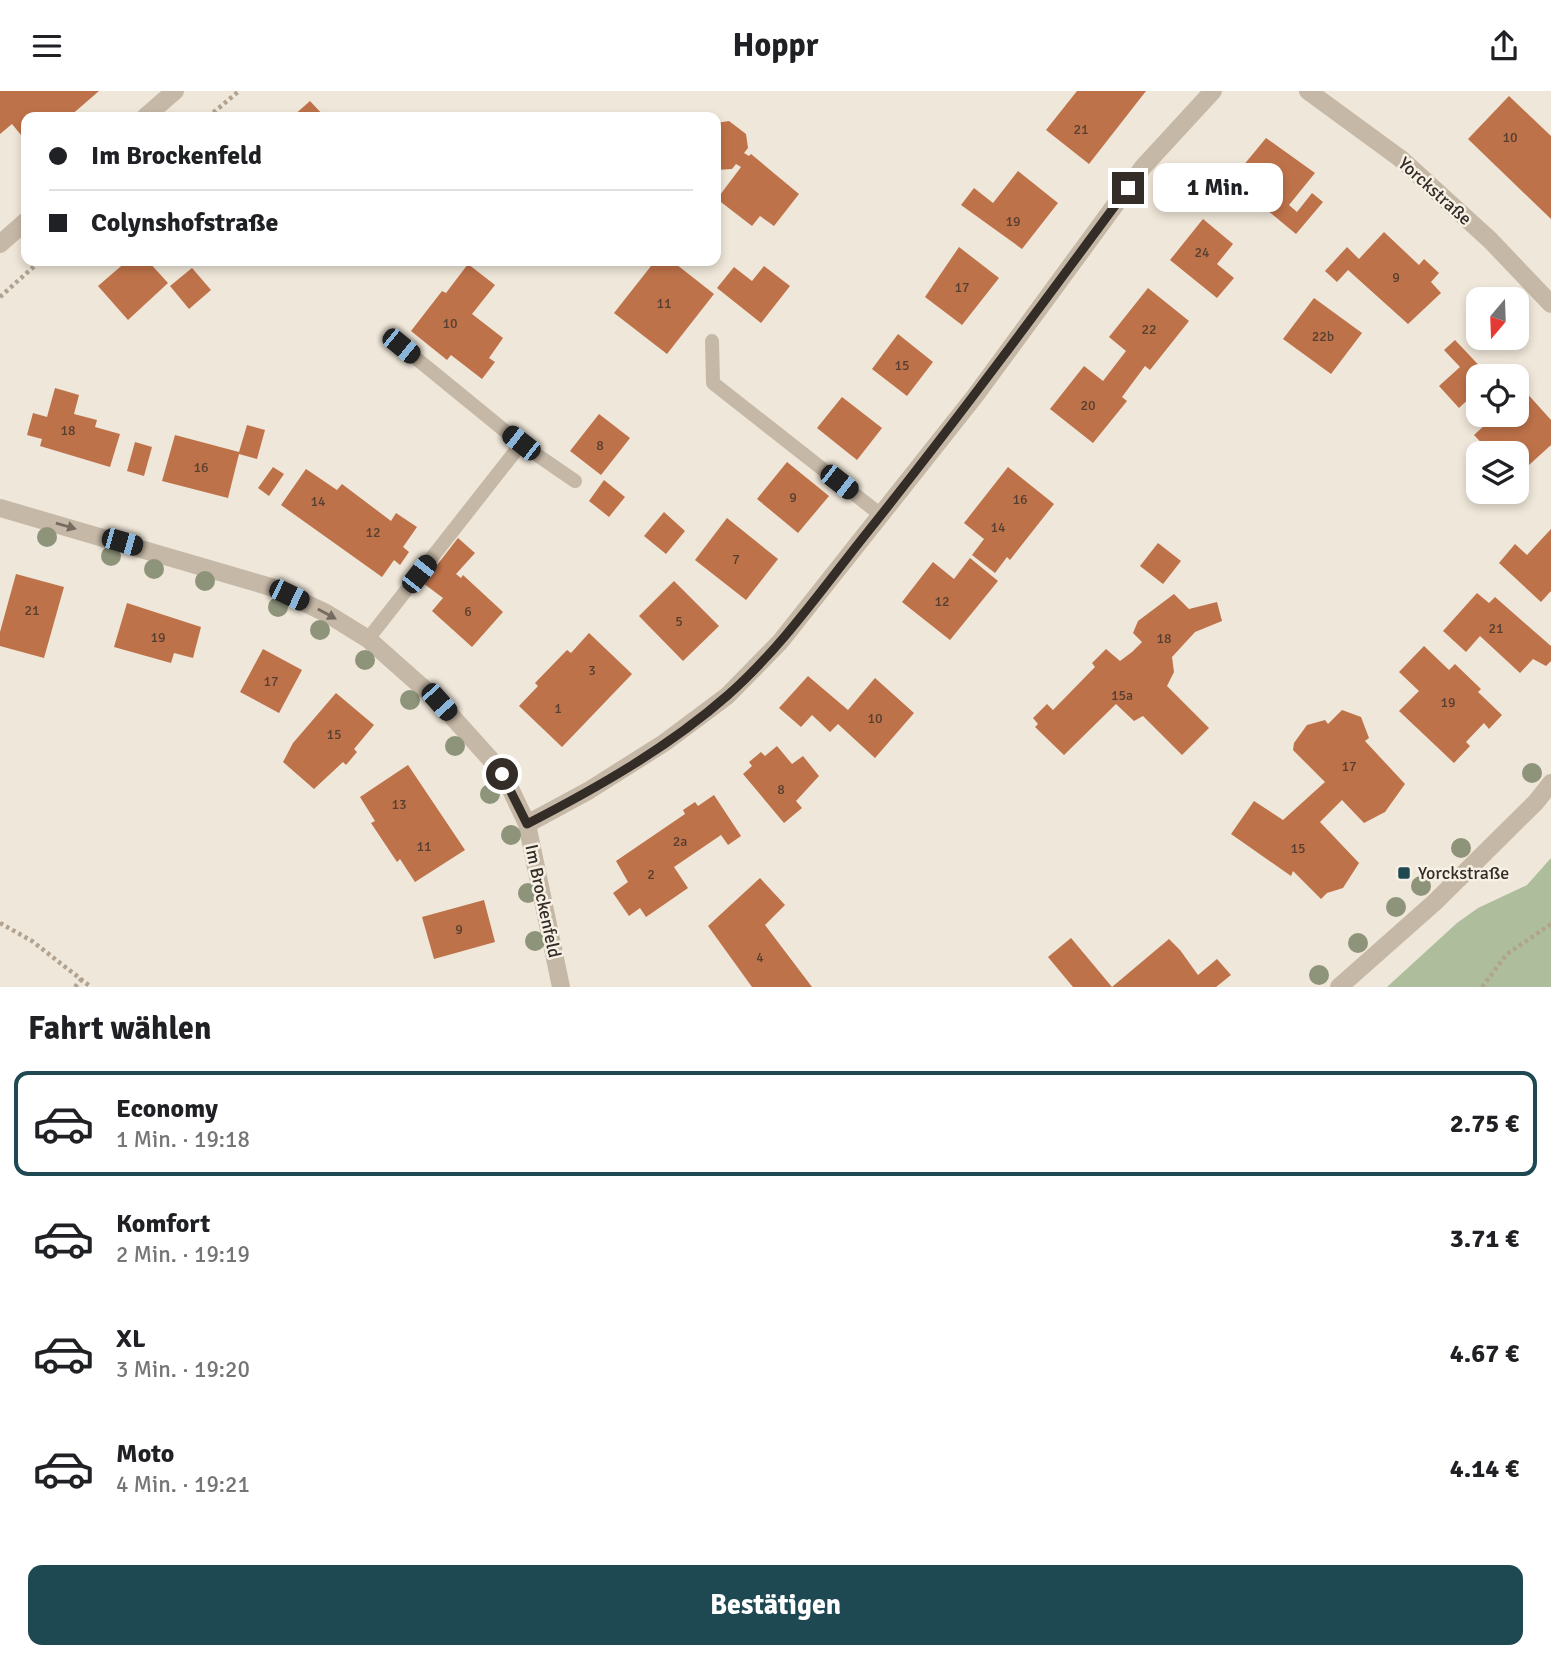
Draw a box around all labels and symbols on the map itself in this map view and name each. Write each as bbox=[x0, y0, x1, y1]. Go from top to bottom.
house number: 21 bbox=[1073, 121, 1089, 138]
house number: 10 bbox=[1502, 129, 1518, 146]
street label: Yorckstraße bbox=[1394, 152, 1476, 230]
callout: 1 Min. bbox=[1152, 163, 1282, 213]
route end bbox=[1112, 172, 1144, 204]
house number: 19 bbox=[1005, 213, 1021, 230]
house number: 24 bbox=[1194, 244, 1210, 261]
house number: 9 bbox=[1392, 269, 1400, 286]
house number: 17 bbox=[954, 279, 970, 296]
north arrow bbox=[1466, 287, 1530, 350]
house number: 11 bbox=[656, 295, 672, 312]
house number: 10 bbox=[442, 315, 458, 332]
house number: 22 bbox=[1141, 321, 1157, 338]
car bbox=[379, 325, 424, 367]
house number: 22b bbox=[1312, 328, 1334, 345]
house number: 15 bbox=[894, 357, 910, 374]
house number: 20 bbox=[1080, 397, 1096, 414]
house number: 18 bbox=[60, 422, 76, 439]
car bbox=[498, 422, 545, 464]
house number: 8 bbox=[596, 437, 604, 454]
house number: 16 bbox=[193, 459, 209, 476]
car bbox=[816, 461, 863, 503]
house number: 9 bbox=[789, 489, 797, 506]
house number: 16 bbox=[1012, 491, 1028, 508]
house number: 14 bbox=[310, 493, 326, 510]
house number: 14 bbox=[990, 519, 1006, 536]
one-way arrow bbox=[56, 522, 77, 532]
house number: 12 bbox=[365, 524, 381, 541]
car bbox=[99, 526, 146, 558]
car bbox=[398, 551, 441, 597]
house number: 7 bbox=[732, 551, 740, 568]
car bbox=[266, 576, 313, 614]
house number: 12 bbox=[934, 593, 950, 610]
house number: 21 bbox=[24, 602, 40, 619]
house number: 6 bbox=[464, 603, 472, 620]
one-way arrow bbox=[317, 608, 337, 620]
house number: 5 bbox=[675, 613, 683, 630]
house number: 21 bbox=[1488, 620, 1504, 637]
house number: 19 bbox=[150, 629, 166, 646]
house number: 18 bbox=[1156, 630, 1172, 647]
house number: 3 bbox=[588, 662, 596, 679]
house number: 17 bbox=[263, 673, 279, 690]
car bbox=[418, 679, 461, 725]
house number: 15a bbox=[1111, 687, 1133, 704]
house number: 19 bbox=[1440, 694, 1456, 711]
house number: 1 bbox=[554, 700, 562, 717]
house number: 10 bbox=[867, 710, 883, 727]
house number: 15 bbox=[326, 726, 342, 743]
route start bbox=[486, 758, 518, 790]
house number: 17 bbox=[1341, 758, 1357, 775]
house number: 8 bbox=[777, 781, 785, 798]
house number: 13 bbox=[391, 796, 407, 813]
house number: 2a bbox=[673, 833, 687, 850]
house number: 11 bbox=[416, 838, 432, 855]
house number: 15 bbox=[1290, 840, 1306, 857]
street label: Im Brockenfeld bbox=[520, 842, 566, 960]
place label: Yorckstraße bbox=[1418, 862, 1509, 884]
marker: Yorckstraße bbox=[1396, 865, 1412, 881]
house number: 2 bbox=[647, 866, 655, 883]
house number: 9 bbox=[455, 921, 463, 938]
house number: 4 bbox=[756, 949, 764, 966]

